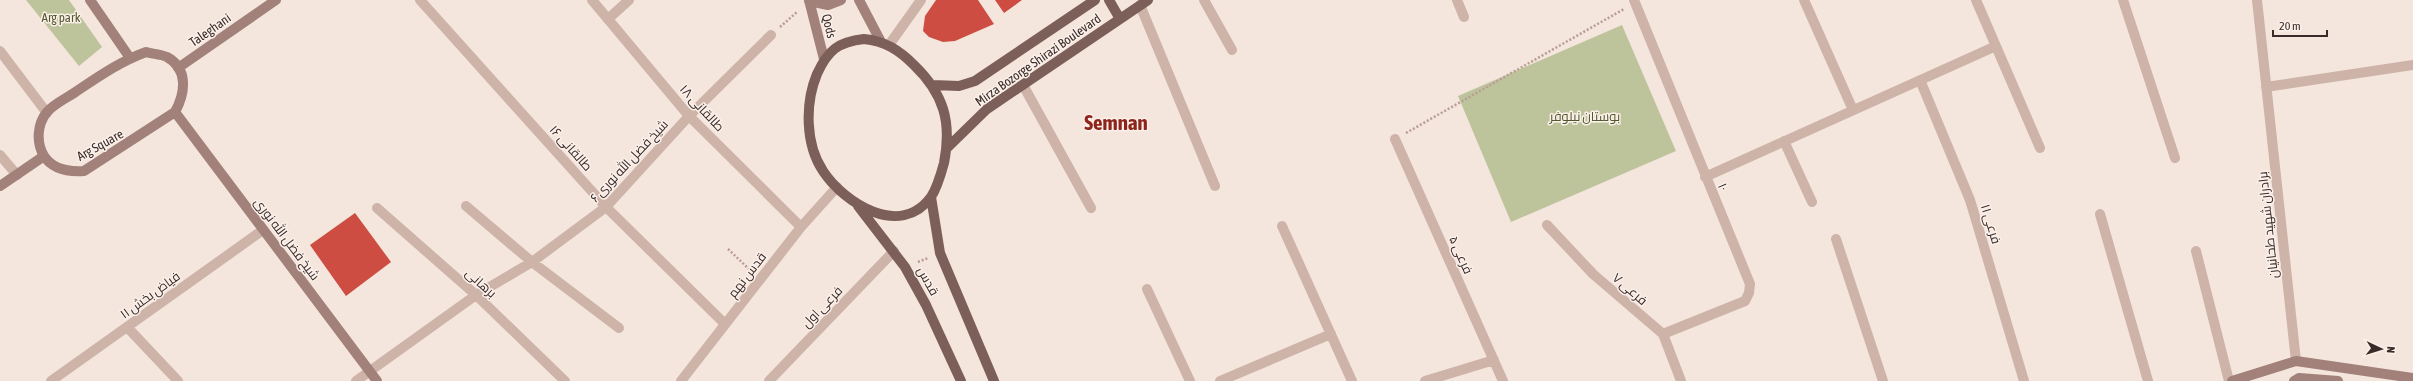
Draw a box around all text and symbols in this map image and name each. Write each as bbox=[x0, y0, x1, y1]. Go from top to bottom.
park label: Arg park bbox=[42, 10, 81, 25]
street label: Taleghani bbox=[186, 10, 234, 50]
street label: Mirza Bozorge Shirazi Boulevard bbox=[972, 11, 1104, 109]
street label: Qods bbox=[819, 12, 839, 40]
scale bar bbox=[2273, 12, 2327, 38]
text: 20 m bbox=[2279, 19, 2301, 33]
street label: طالقانی ۱۸ bbox=[677, 82, 727, 134]
park label: بوستان نیلوفر bbox=[1549, 109, 1620, 124]
district label: Semnan bbox=[1084, 110, 1148, 134]
street label: شیخ فضل الله نوری ۶ bbox=[586, 116, 672, 206]
street label: طالقانی ۱۶ bbox=[547, 122, 595, 174]
street label: Arg Square bbox=[74, 126, 126, 164]
street label: برادران شهید طحانیان bbox=[2255, 171, 2281, 279]
street label: ۱۰ bbox=[1715, 181, 1731, 193]
street label: شیخ فضل الله نوری bbox=[250, 194, 324, 284]
street label: فرعی ۱۱ bbox=[1978, 202, 2004, 246]
street label: فرعی ۵ bbox=[1446, 234, 1476, 276]
street label: قدس نهم bbox=[725, 250, 771, 302]
street label: قدس bbox=[914, 264, 942, 298]
street label: برهانی bbox=[462, 265, 500, 301]
street label: فیاض بخش ۱۱ bbox=[117, 268, 183, 322]
street label: فرعی ۷ bbox=[1610, 270, 1650, 308]
street label: فرعی اول bbox=[799, 283, 846, 332]
north arrow bbox=[2361, 329, 2401, 369]
text: N bbox=[2385, 346, 2397, 353]

